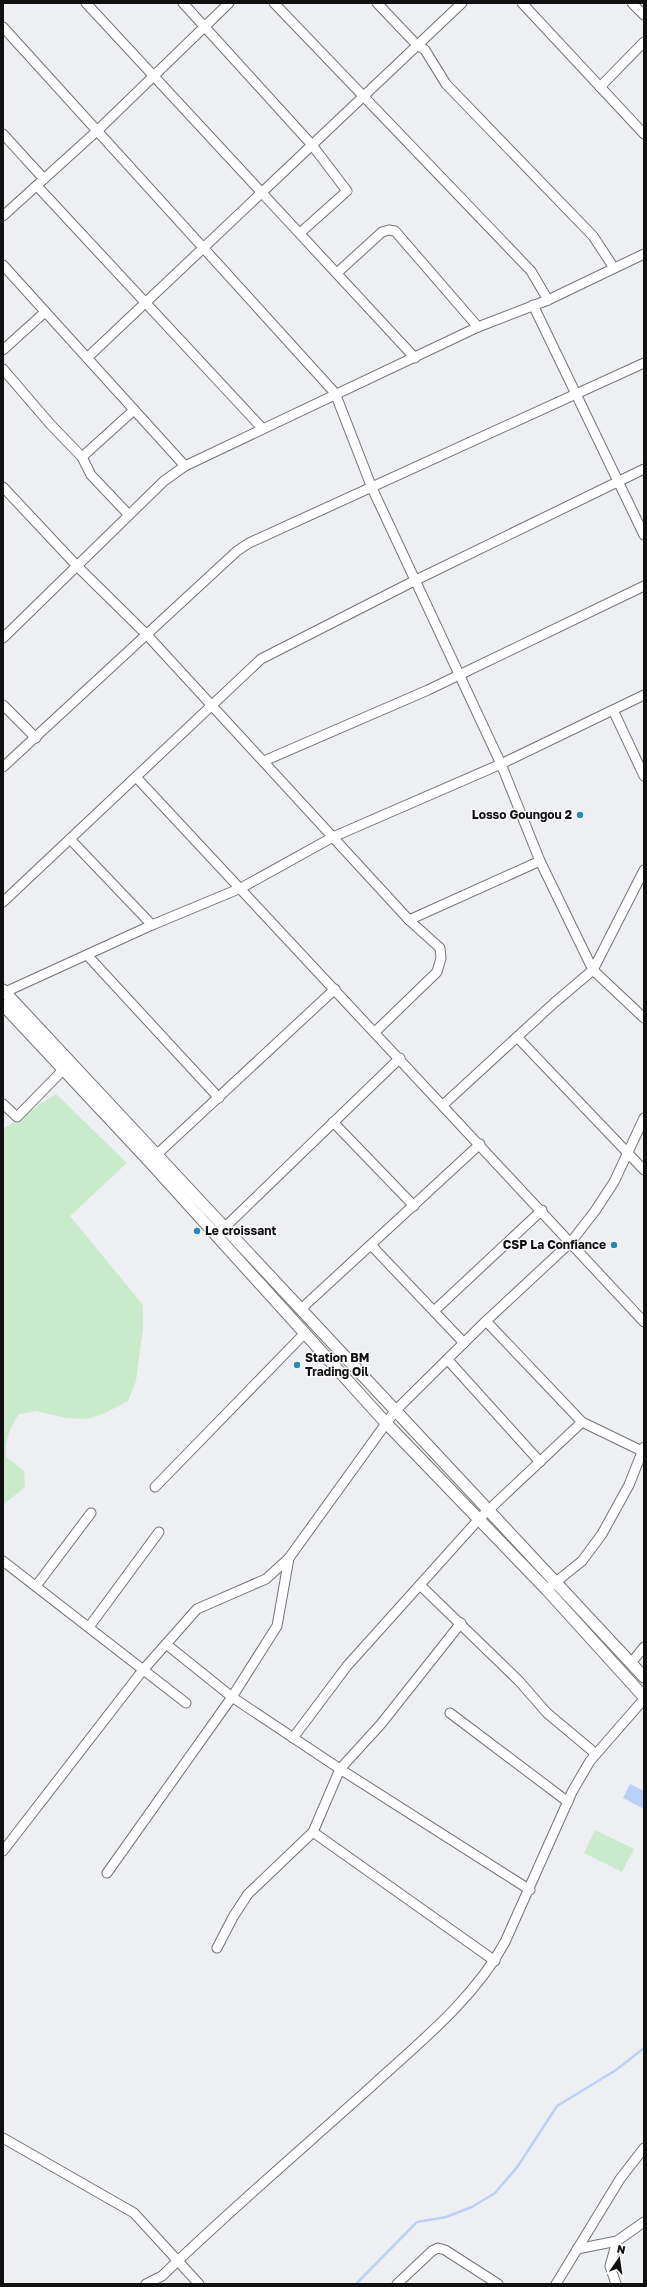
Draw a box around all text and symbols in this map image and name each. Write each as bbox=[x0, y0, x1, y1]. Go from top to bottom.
place label: Losso Goungou 2 bbox=[472, 807, 572, 822]
marker: Losso Goungou 2 bbox=[575, 810, 585, 820]
place label: Le croissant bbox=[205, 1223, 276, 1238]
marker: Le croissant bbox=[192, 1226, 202, 1236]
place label: CSP La Confiance bbox=[503, 1237, 606, 1252]
marker: CSP La Confiance bbox=[609, 1240, 619, 1250]
place label: Station BM Trading Oil bbox=[305, 1350, 369, 1379]
marker: Station BM Trading Oil bbox=[292, 1360, 302, 1370]
north arrow bbox=[599, 2239, 639, 2279]
text: N bbox=[616, 2241, 627, 2256]

